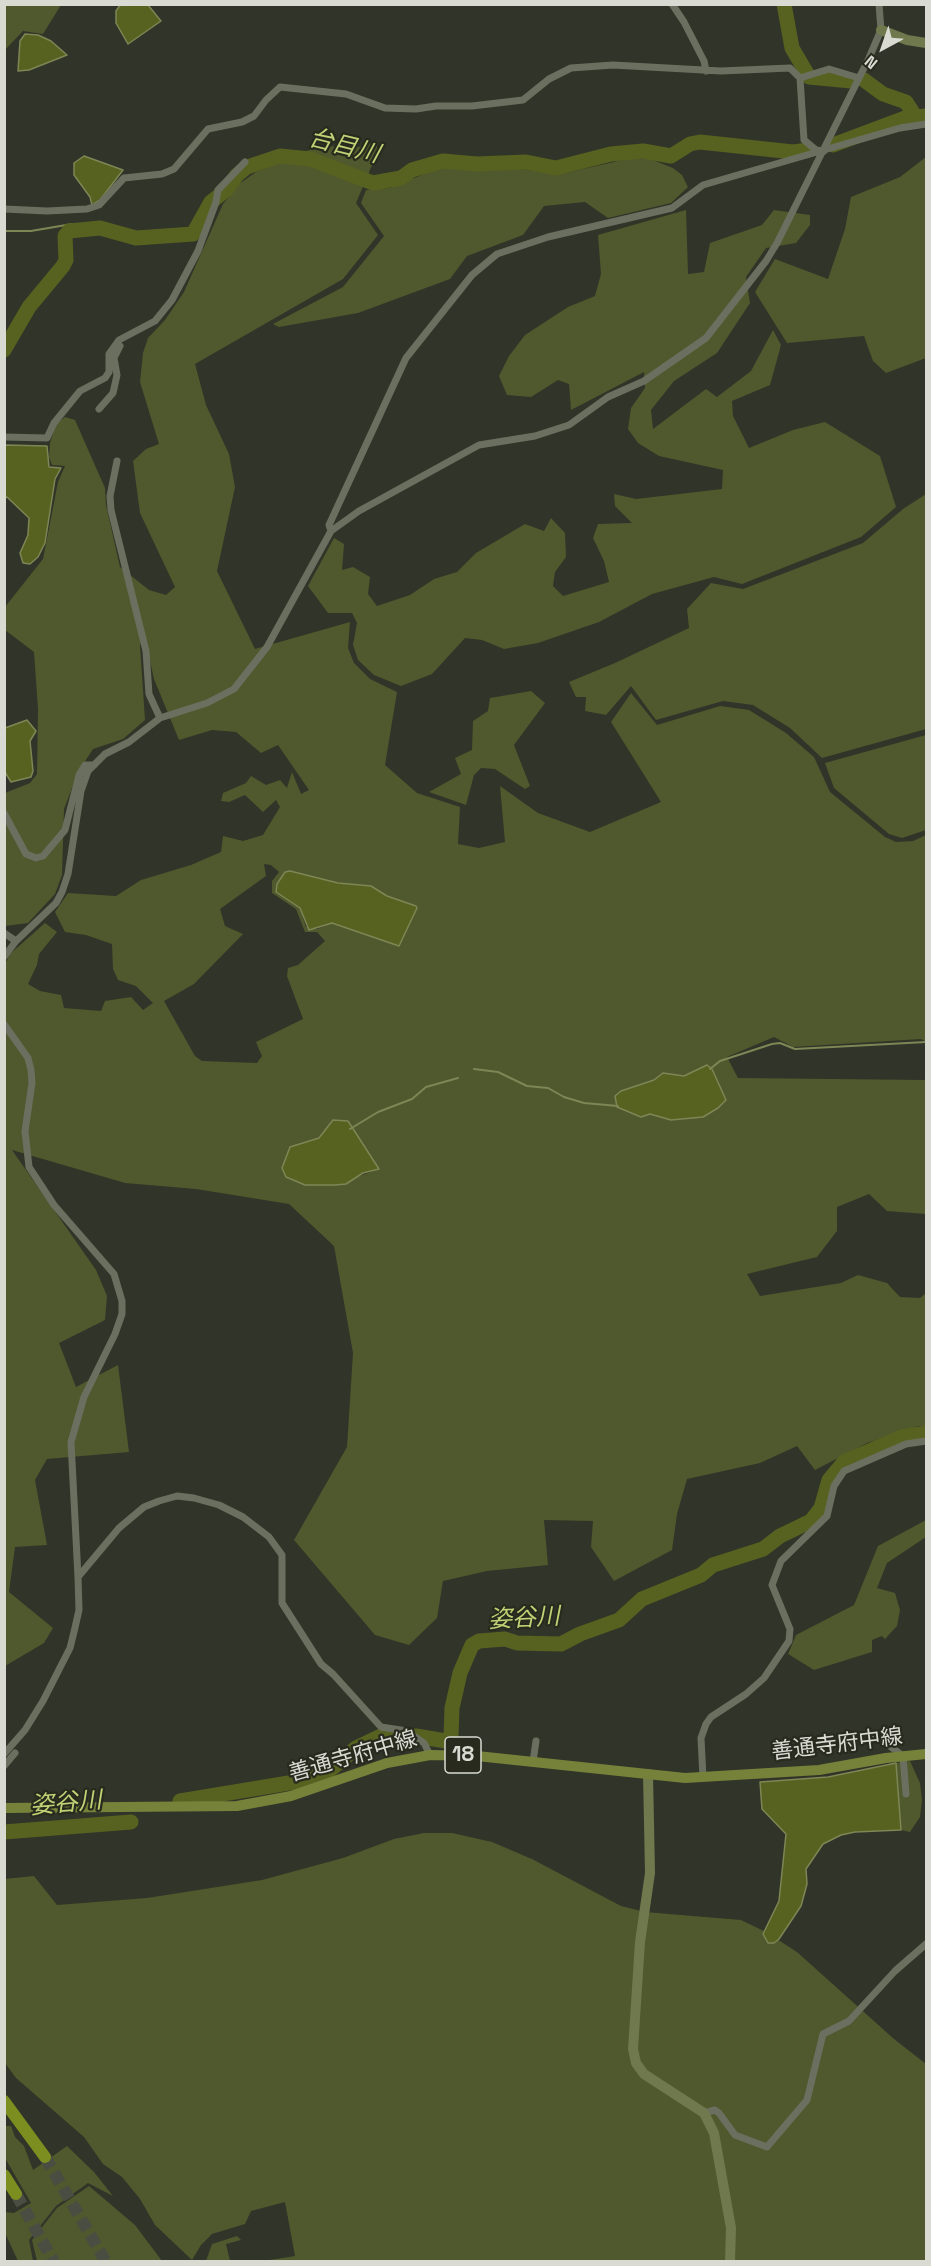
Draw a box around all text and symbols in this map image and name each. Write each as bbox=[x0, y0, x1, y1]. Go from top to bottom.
north arrow bbox=[853, 18, 913, 78]
text: N bbox=[860, 51, 882, 74]
water label: 台目川 bbox=[306, 124, 382, 170]
water label: 姿谷川 bbox=[487, 1603, 561, 1635]
street label: 善通寺府中線 bbox=[770, 1724, 904, 1766]
street label: 善通寺府中線 bbox=[286, 1726, 420, 1788]
road number: 18 bbox=[445, 1737, 481, 1773]
water label: 姿谷川 bbox=[29, 1787, 103, 1821]

